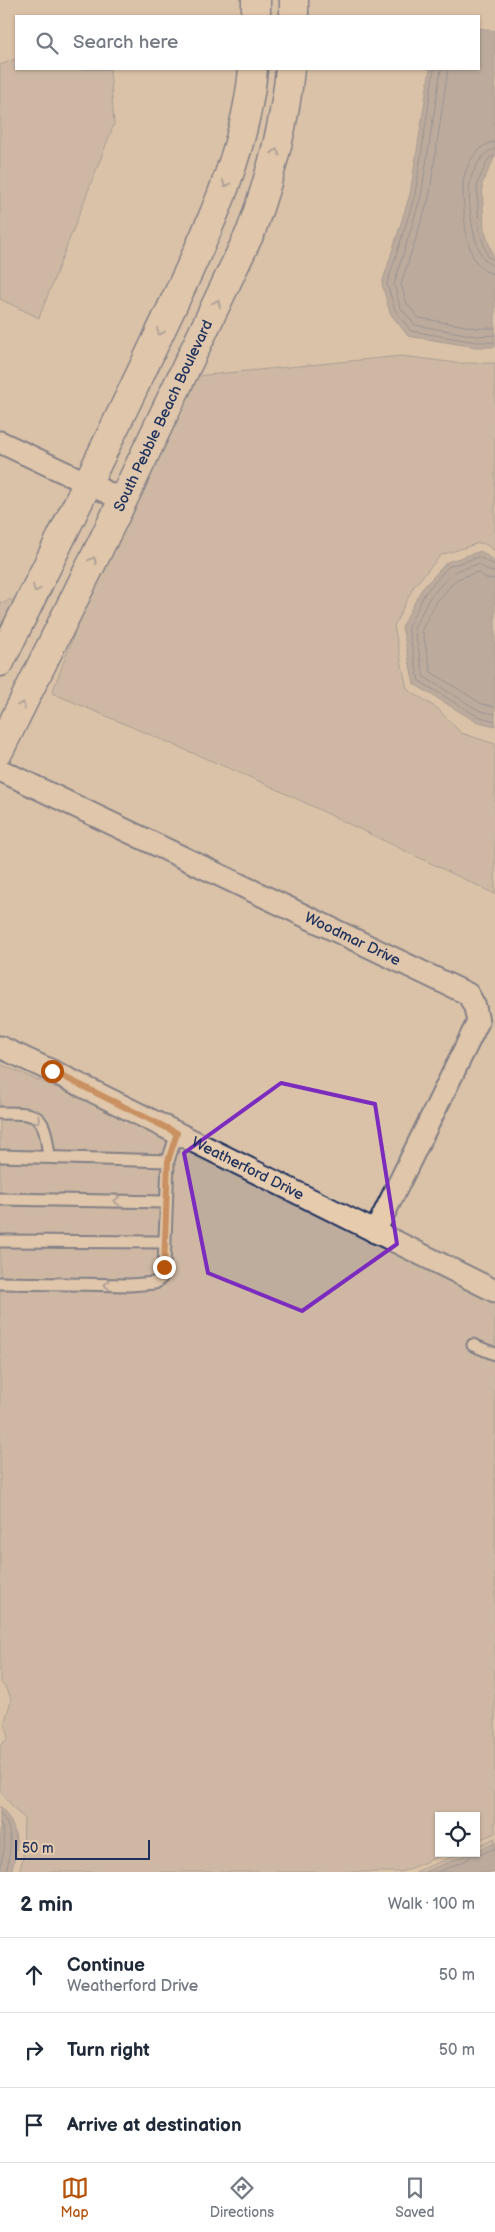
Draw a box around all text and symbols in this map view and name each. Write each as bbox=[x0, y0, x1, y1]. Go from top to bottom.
search box bbox=[15, 15, 480, 70]
icon: search bbox=[33, 29, 61, 57]
text: Search here bbox=[73, 31, 178, 54]
one-way arrow bbox=[270, 147, 281, 156]
one-way arrow bbox=[222, 179, 232, 188]
one-way arrow bbox=[211, 299, 221, 308]
street label: South Pebble Beach Boulevard bbox=[110, 317, 217, 515]
one-way arrow bbox=[156, 327, 166, 336]
one-way arrow bbox=[87, 556, 97, 565]
one-way arrow bbox=[32, 584, 42, 593]
one-way arrow bbox=[15, 701, 26, 710]
street label: Woodmar Drive bbox=[301, 908, 404, 970]
route start bbox=[41, 1060, 64, 1083]
one-way arrow bbox=[32, 1114, 41, 1123]
street label: Weatherford Drive bbox=[188, 1133, 307, 1205]
one-way arrow bbox=[113, 1196, 121, 1206]
route end bbox=[153, 1256, 176, 1279]
one-way arrow bbox=[103, 1280, 110, 1290]
map controls bbox=[435, 1812, 480, 1857]
button: locate bbox=[435, 1812, 480, 1857]
scale bar bbox=[15, 1837, 150, 1860]
text: 50 m bbox=[22, 1840, 54, 1857]
text: 2 min bbox=[20, 1892, 73, 1917]
text: Walk · 100 m bbox=[388, 1895, 475, 1914]
text: Continue bbox=[67, 1954, 145, 1977]
icon: ahead bbox=[20, 1961, 48, 1989]
text: 50 m bbox=[439, 1966, 475, 1985]
text: Weatherford Drive bbox=[67, 1977, 198, 1996]
icon: right bbox=[20, 2036, 48, 2064]
text: Turn right bbox=[67, 2039, 150, 2062]
text: 50 m bbox=[439, 2041, 475, 2060]
icon: arrive bbox=[20, 2111, 48, 2139]
text: Arrive at destination bbox=[67, 2114, 242, 2137]
tab: Map bbox=[61, 2174, 89, 2221]
tab: Directions bbox=[210, 2174, 274, 2221]
tab: Saved bbox=[395, 2174, 434, 2221]

